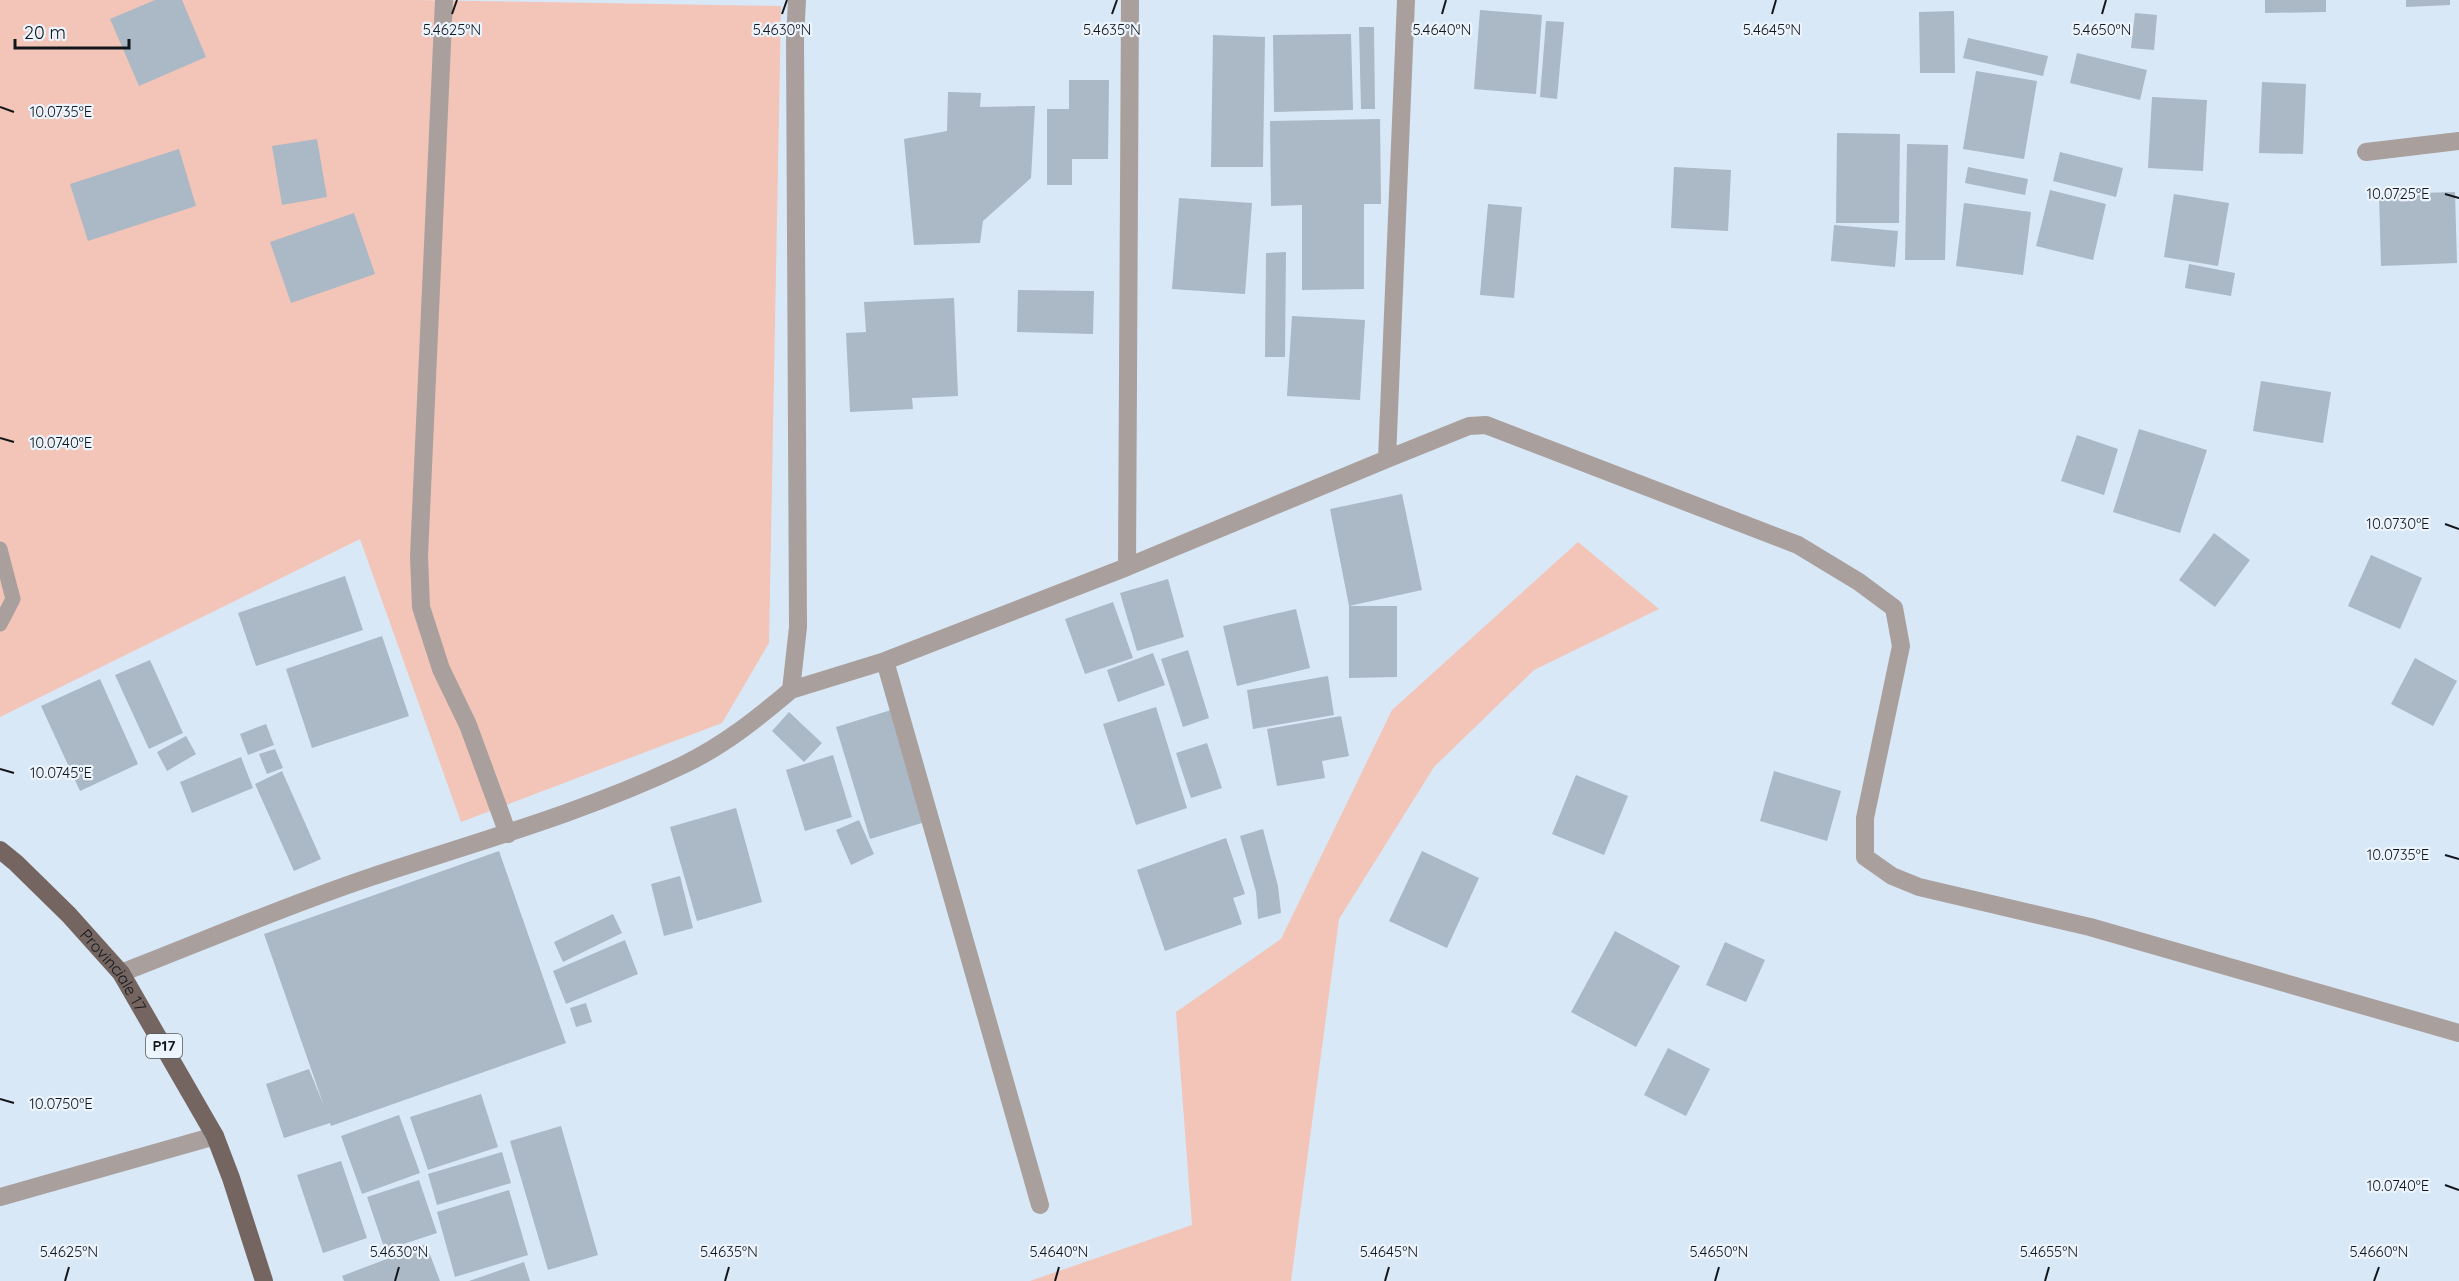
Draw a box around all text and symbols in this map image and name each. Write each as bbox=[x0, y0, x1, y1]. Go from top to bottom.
scale bar bbox=[15, 12, 129, 50]
text: 5.4625°N bbox=[423, 20, 481, 39]
text: 5.4630°N bbox=[753, 20, 811, 39]
text: 5.4635°N bbox=[1083, 20, 1141, 39]
text: 5.4640°N bbox=[1413, 20, 1472, 39]
text: 5.4645°N bbox=[1743, 20, 1801, 39]
text: 5.4650°N bbox=[2072, 20, 2132, 39]
text: 20 m bbox=[24, 21, 66, 44]
text: 10.0735°E bbox=[30, 102, 92, 121]
text: 10.0725°E bbox=[2367, 184, 2429, 203]
text: 10.0740°E bbox=[30, 433, 92, 452]
text: 10.0730°E bbox=[2366, 514, 2430, 533]
text: 10.0745°E bbox=[30, 763, 92, 782]
text: 10.0735°E bbox=[2367, 845, 2429, 864]
street label: Provinciale 17 bbox=[76, 925, 151, 1015]
road number: P17 bbox=[146, 1034, 182, 1058]
text: 10.0750°E bbox=[29, 1094, 93, 1113]
text: 10.0740°E bbox=[2367, 1176, 2429, 1195]
text: 5.4625°N bbox=[40, 1242, 98, 1261]
text: 5.4630°N bbox=[370, 1242, 428, 1261]
text: 5.4635°N bbox=[700, 1242, 758, 1261]
text: 5.4640°N bbox=[1030, 1242, 1089, 1261]
text: 5.4645°N bbox=[1360, 1242, 1418, 1261]
text: 5.4650°N bbox=[1689, 1242, 1749, 1261]
text: 5.4655°N bbox=[2020, 1242, 2078, 1261]
text: 5.4660°N bbox=[2350, 1242, 2408, 1261]

